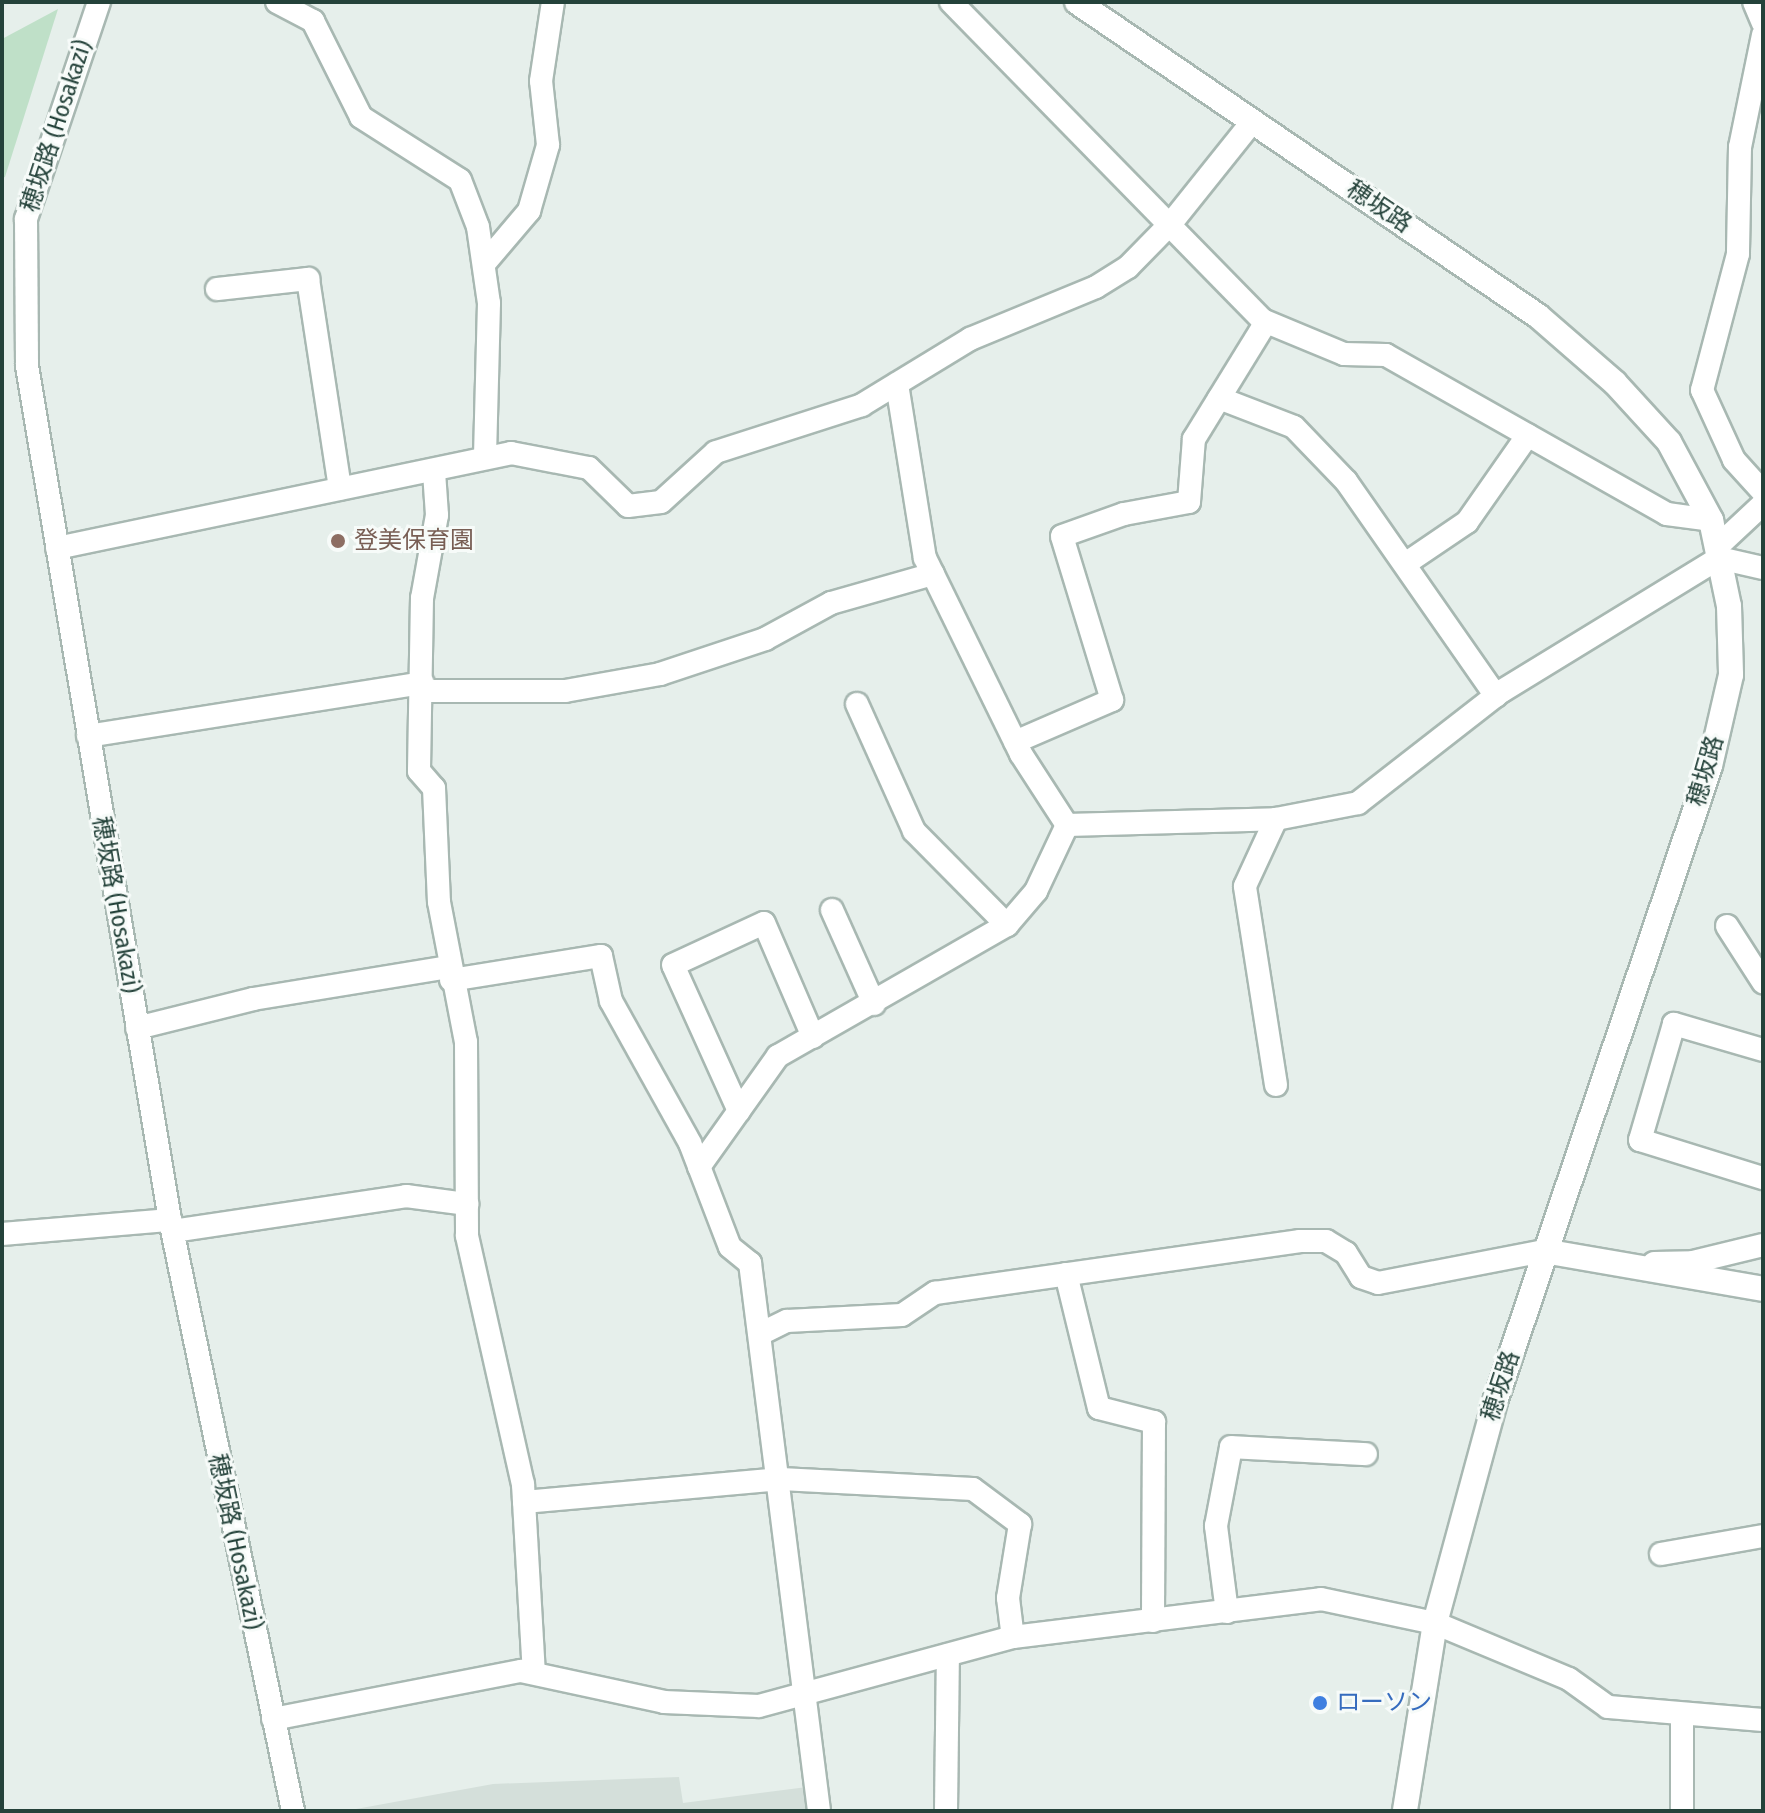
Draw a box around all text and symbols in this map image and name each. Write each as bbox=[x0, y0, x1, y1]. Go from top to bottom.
street label: 穂坂路 (Hosakazi) bbox=[16, 36, 98, 216]
street label: 穂坂路 bbox=[1341, 175, 1417, 239]
place label: 登美保育園 bbox=[354, 527, 474, 555]
marker: 登美保育園 bbox=[329, 532, 347, 550]
street label: 穂坂路 bbox=[1682, 732, 1730, 810]
street label: 穂坂路 (Hosakazi) bbox=[86, 814, 146, 996]
street label: 穂坂路 bbox=[1476, 1347, 1526, 1425]
street label: 穂坂路 (Hosakazi) bbox=[202, 1452, 268, 1632]
place label: ローソン bbox=[1336, 1689, 1432, 1717]
marker: ローソン bbox=[1311, 1694, 1329, 1712]

